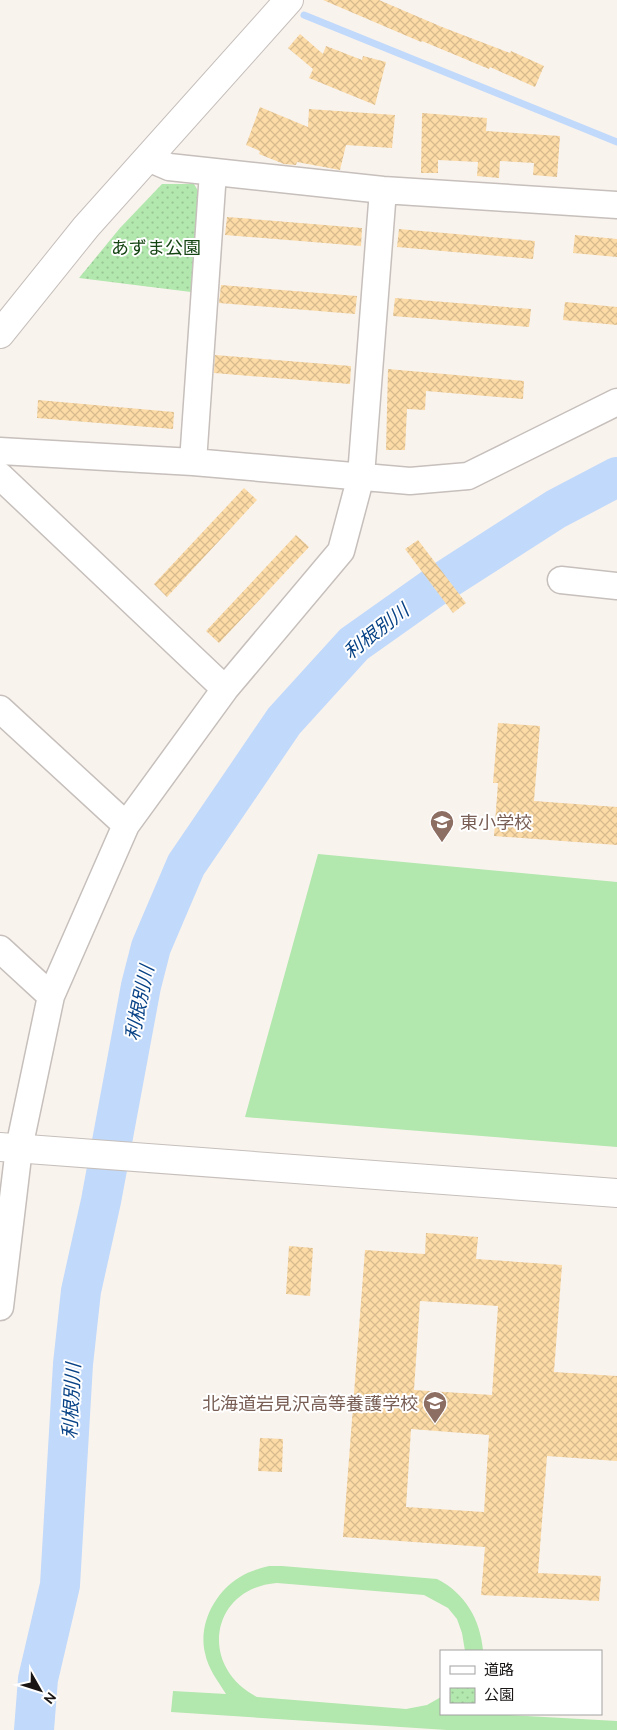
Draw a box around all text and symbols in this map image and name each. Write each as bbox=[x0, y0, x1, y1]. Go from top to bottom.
park label: あずま公園 bbox=[111, 237, 201, 257]
water label: 利根別川 bbox=[339, 598, 414, 663]
school or university icon: 東小学校 bbox=[429, 809, 455, 843]
place label: 東小学校 bbox=[460, 812, 532, 832]
water label: 利根別川 bbox=[120, 962, 158, 1042]
water label: 利根別川 bbox=[58, 1360, 84, 1440]
school or university icon: 北海道岩見沢高等養護学校 bbox=[422, 1390, 448, 1424]
place label: 北海道岩見沢高等養護学校 bbox=[202, 1393, 418, 1413]
legend bbox=[440, 1650, 602, 1715]
text: 道路 bbox=[484, 1661, 514, 1678]
north arrow bbox=[15, 1665, 65, 1715]
text: 公園 bbox=[484, 1686, 514, 1703]
text: N bbox=[41, 1689, 60, 1707]

